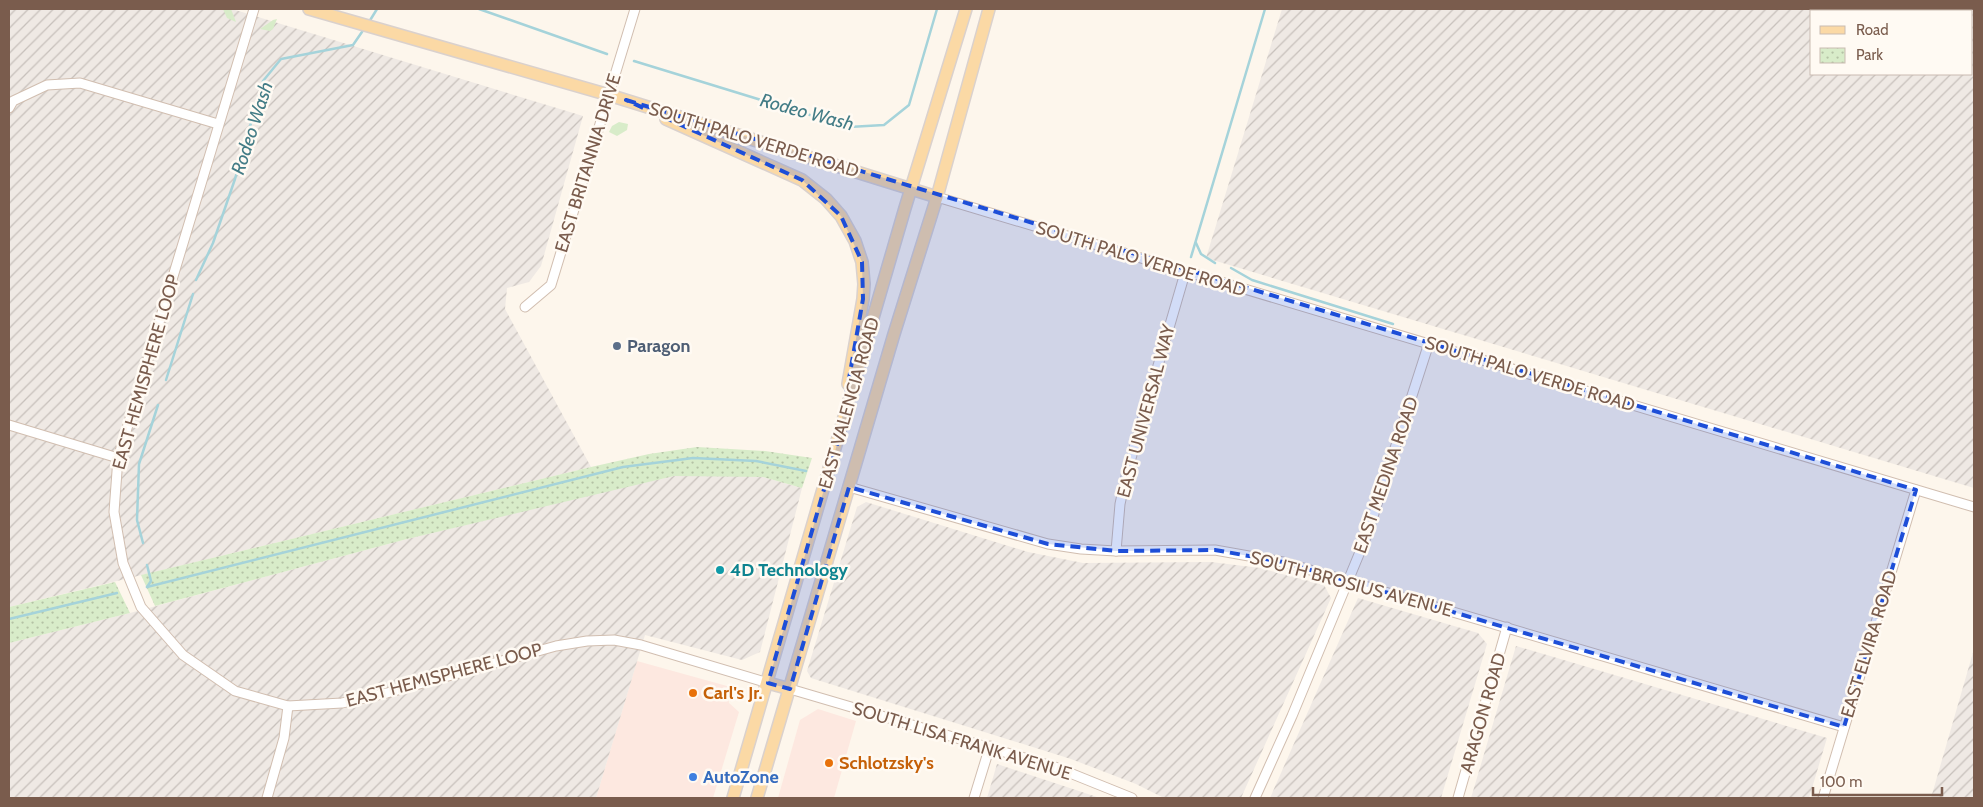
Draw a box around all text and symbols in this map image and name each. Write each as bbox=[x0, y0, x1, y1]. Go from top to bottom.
legend bbox=[1810, 10, 1973, 75]
text: Road bbox=[1856, 21, 1889, 39]
text: Park bbox=[1856, 46, 1883, 64]
street label: EAST BRITANNIA DRIVE bbox=[550, 71, 626, 255]
water label: Rodeo Wash bbox=[226, 79, 278, 177]
water label: Rodeo Wash bbox=[758, 88, 856, 136]
street label: SOUTH PALO VERDE ROAD bbox=[646, 98, 862, 182]
street label: SOUTH PALO VERDE ROAD bbox=[1033, 217, 1249, 301]
street label: EAST HEMISPHERE LOOP bbox=[108, 272, 184, 472]
street label: EAST VALENCIA ROAD bbox=[814, 315, 884, 491]
street label: EAST UNIVERSAL WAY bbox=[1112, 321, 1180, 500]
street label: SOUTH PALO VERDE ROAD bbox=[1422, 332, 1638, 416]
place label: Paragon bbox=[627, 335, 690, 357]
marker: Paragon bbox=[611, 340, 623, 352]
street label: EAST MEDINA ROAD bbox=[1349, 394, 1423, 556]
street label: SOUTH BROSIUS AVENUE bbox=[1247, 546, 1455, 622]
place label: 4D Technology bbox=[730, 559, 848, 581]
marker: 4D Technology bbox=[714, 564, 726, 576]
street label: EAST ELVIRA ROAD bbox=[1836, 568, 1902, 720]
street label: EAST HEMISPHERE LOOP bbox=[344, 638, 544, 712]
street label: ARAGON ROAD bbox=[1455, 650, 1511, 776]
place label: Carl's Jr. bbox=[703, 682, 763, 704]
marker: Carl's Jr. bbox=[687, 687, 699, 699]
street label: SOUTH LISA FRANK AVENUE bbox=[850, 697, 1074, 785]
place label: Schlotzsky's bbox=[839, 752, 934, 774]
marker: Schlotzsky's bbox=[823, 757, 835, 769]
scale bar bbox=[1813, 764, 1942, 796]
place label: AutoZone bbox=[703, 766, 779, 788]
marker: AutoZone bbox=[687, 771, 699, 783]
text: 100 m bbox=[1820, 773, 1862, 791]

